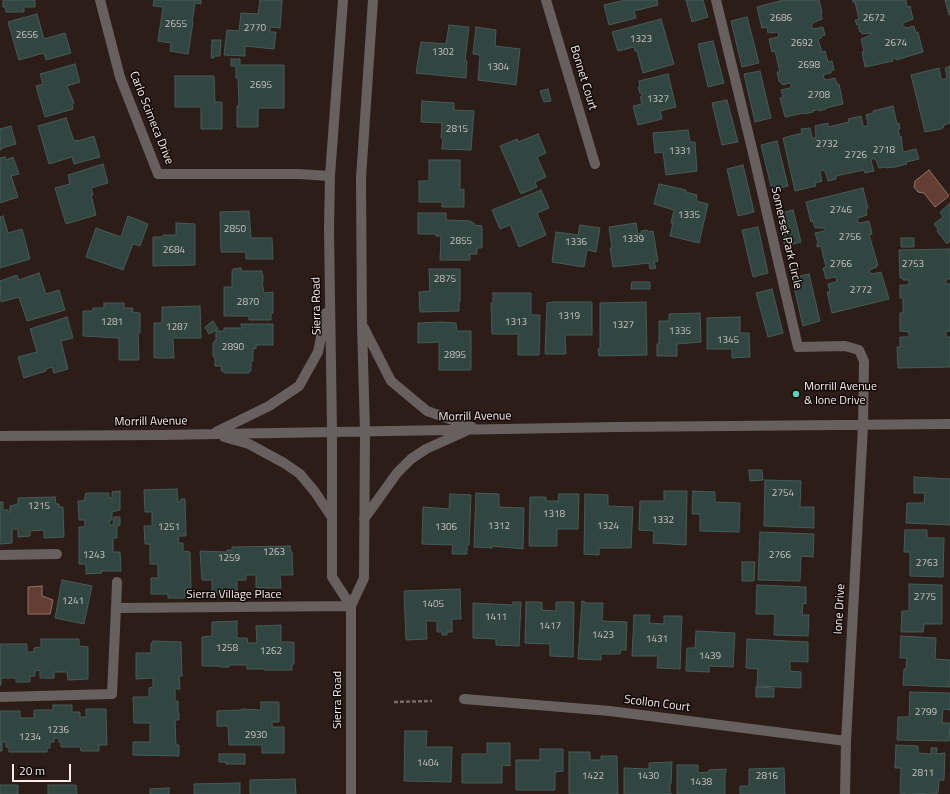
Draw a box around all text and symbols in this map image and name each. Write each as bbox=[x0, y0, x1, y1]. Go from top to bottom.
house number: 2686 bbox=[770, 13, 792, 25]
house number: 2672 bbox=[863, 13, 885, 25]
house number: 2655 bbox=[165, 19, 187, 31]
house number: 2770 bbox=[244, 23, 266, 35]
house number: 2656 bbox=[16, 30, 38, 42]
house number: 1323 bbox=[630, 34, 652, 46]
house number: 2692 bbox=[791, 38, 813, 50]
house number: 2674 bbox=[885, 38, 907, 50]
street label: Bonnet Court bbox=[566, 44, 600, 112]
house number: 1302 bbox=[432, 47, 454, 59]
house number: 2698 bbox=[798, 60, 820, 72]
house number: 1304 bbox=[487, 62, 509, 74]
street label: Carlo Scimeca Drive bbox=[126, 69, 176, 167]
house number: 2695 bbox=[250, 80, 272, 92]
house number: 2708 bbox=[808, 90, 830, 102]
house number: 1327 bbox=[647, 94, 669, 106]
house number: 2815 bbox=[446, 124, 468, 136]
house number: 2732 bbox=[816, 139, 838, 151]
house number: 2718 bbox=[873, 145, 895, 157]
house number: 1331 bbox=[669, 146, 691, 158]
house number: 2726 bbox=[845, 150, 867, 162]
street label: Somerset Park Circle bbox=[767, 186, 805, 290]
house number: 2746 bbox=[830, 205, 852, 217]
house number: 1335 bbox=[678, 210, 700, 222]
house number: 2850 bbox=[224, 224, 246, 236]
house number: 2756 bbox=[839, 232, 861, 244]
house number: 1339 bbox=[622, 234, 644, 246]
house number: 2855 bbox=[450, 236, 472, 248]
house number: 1336 bbox=[565, 237, 587, 249]
house number: 2684 bbox=[163, 245, 185, 257]
house number: 2766 bbox=[830, 259, 852, 271]
house number: 2753 bbox=[902, 259, 924, 271]
house number: 2875 bbox=[434, 274, 456, 286]
street label: Sierra Road bbox=[309, 277, 325, 335]
house number: 2772 bbox=[850, 285, 872, 297]
house number: 2870 bbox=[237, 297, 259, 309]
house number: 1319 bbox=[558, 311, 580, 323]
house number: 1281 bbox=[101, 317, 123, 329]
house number: 1313 bbox=[505, 317, 527, 329]
house number: 1327 bbox=[612, 320, 634, 332]
house number: 1287 bbox=[166, 322, 188, 334]
house number: 1335 bbox=[669, 326, 691, 338]
house number: 1345 bbox=[717, 335, 739, 347]
house number: 2890 bbox=[222, 342, 244, 354]
house number: 2895 bbox=[444, 350, 466, 362]
place label: Morrill Avenue & Ione Drive bbox=[804, 380, 877, 408]
marker: Morrill Avenue & Ione Drive bbox=[791, 389, 801, 399]
street label: Morrill Avenue bbox=[438, 409, 512, 425]
street label: Morrill Avenue bbox=[114, 414, 188, 430]
house number: 2754 bbox=[772, 488, 794, 500]
house number: 1215 bbox=[28, 501, 50, 513]
house number: 1318 bbox=[543, 509, 565, 521]
house number: 1332 bbox=[652, 515, 674, 527]
house number: 1312 bbox=[488, 521, 510, 533]
house number: 1324 bbox=[597, 521, 619, 533]
house number: 1251 bbox=[158, 522, 180, 534]
house number: 1306 bbox=[435, 522, 457, 534]
house number: 1263 bbox=[263, 547, 285, 559]
house number: 1243 bbox=[83, 550, 105, 562]
house number: 2766 bbox=[769, 550, 791, 562]
house number: 1259 bbox=[218, 553, 240, 565]
house number: 2763 bbox=[916, 558, 938, 570]
street label: Ione Drive bbox=[831, 583, 849, 635]
street label: Sierra Village Place bbox=[186, 588, 282, 602]
house number: 2775 bbox=[914, 592, 936, 604]
house number: 1241 bbox=[62, 596, 84, 608]
house number: 1405 bbox=[422, 599, 444, 611]
house number: 1411 bbox=[485, 612, 507, 624]
house number: 1417 bbox=[539, 621, 561, 633]
house number: 1423 bbox=[592, 630, 614, 642]
house number: 1431 bbox=[646, 634, 668, 646]
house number: 1258 bbox=[216, 643, 238, 655]
house number: 1262 bbox=[260, 646, 282, 658]
house number: 1439 bbox=[699, 651, 721, 663]
street label: Sierra Road bbox=[331, 671, 345, 729]
street label: Scollon Court bbox=[623, 693, 691, 715]
house number: 2799 bbox=[915, 707, 937, 719]
house number: 1236 bbox=[47, 725, 69, 737]
house number: 2930 bbox=[245, 730, 267, 742]
house number: 1234 bbox=[19, 732, 41, 744]
scale bar bbox=[14, 756, 73, 782]
house number: 1404 bbox=[417, 758, 439, 770]
text: 20 m bbox=[19, 761, 45, 780]
house number: 2811 bbox=[912, 768, 934, 780]
house number: 1422 bbox=[582, 771, 604, 783]
house number: 1430 bbox=[637, 771, 659, 783]
house number: 2816 bbox=[756, 771, 778, 783]
house number: 1438 bbox=[690, 777, 712, 789]

